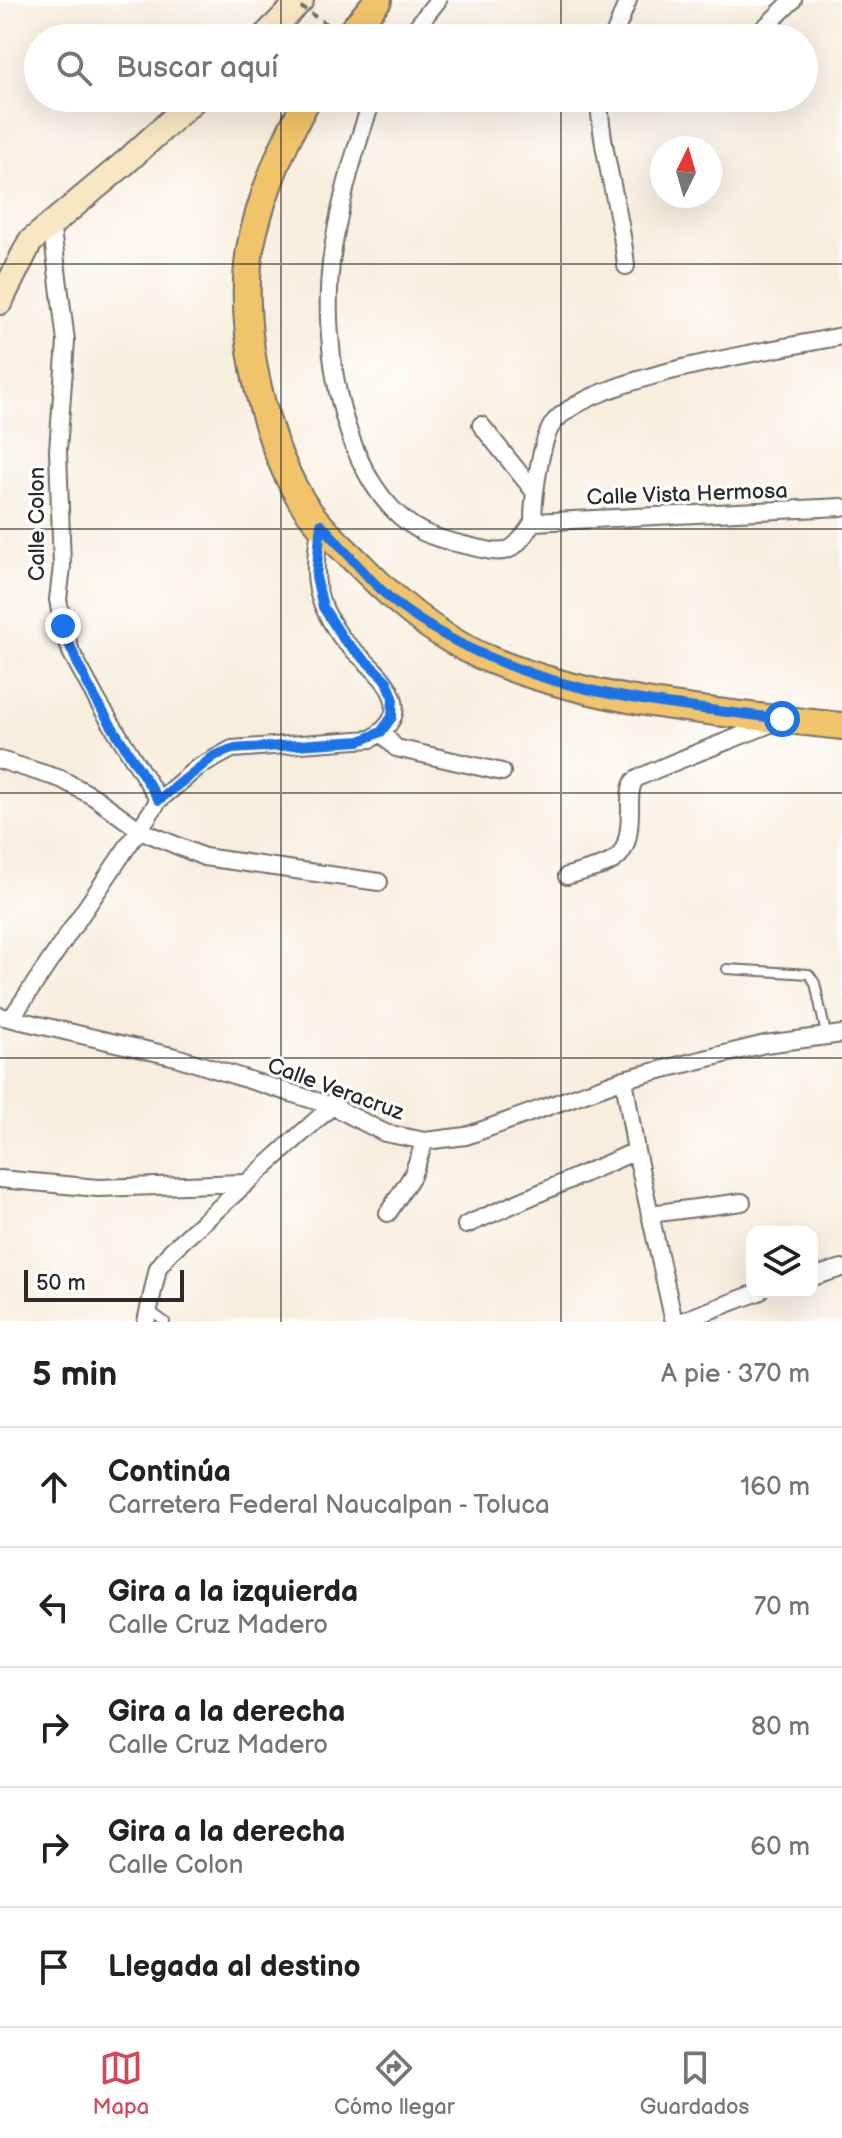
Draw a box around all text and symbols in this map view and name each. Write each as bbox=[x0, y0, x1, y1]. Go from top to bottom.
search box bbox=[24, 24, 818, 112]
icon: search bbox=[52, 46, 96, 90]
text: Buscar aquí bbox=[116, 50, 278, 86]
north arrow bbox=[650, 136, 722, 208]
street label: Calle Colon bbox=[24, 467, 51, 581]
street label: Calle Vista Hermosa bbox=[586, 477, 788, 512]
route end bbox=[45, 608, 81, 644]
route start bbox=[764, 701, 800, 737]
street label: Calle Veracruz bbox=[264, 1052, 408, 1127]
map controls bbox=[746, 1226, 818, 1298]
button: layers bbox=[746, 1226, 818, 1298]
scale bar bbox=[24, 1266, 184, 1302]
text: 50 m bbox=[36, 1270, 86, 1297]
text: 5 min bbox=[32, 1354, 117, 1395]
text: A pie · 370 m bbox=[661, 1359, 810, 1390]
text: Continúa bbox=[108, 1454, 231, 1490]
icon: ahead bbox=[32, 1465, 76, 1509]
text: 160 m bbox=[740, 1472, 810, 1503]
text: Carretera Federal Naucalpan - Toluca bbox=[108, 1490, 550, 1521]
text: Gira a la izquierda bbox=[108, 1574, 358, 1610]
icon: left bbox=[32, 1585, 76, 1629]
text: 70 m bbox=[753, 1592, 810, 1623]
text: Calle Cruz Madero bbox=[108, 1610, 328, 1641]
text: Gira a la derecha bbox=[108, 1694, 345, 1730]
icon: right bbox=[32, 1705, 76, 1749]
text: 80 m bbox=[751, 1712, 810, 1743]
text: Calle Cruz Madero bbox=[108, 1730, 328, 1761]
text: Gira a la derecha bbox=[108, 1814, 345, 1850]
icon: right bbox=[32, 1825, 76, 1869]
text: 60 m bbox=[750, 1832, 810, 1863]
text: Calle Colon bbox=[108, 1850, 243, 1881]
icon: arrive bbox=[32, 1945, 76, 1989]
text: Llegada al destino bbox=[108, 1949, 361, 1985]
tab: Mapa bbox=[92, 2046, 149, 2121]
tab: Cómo llegar bbox=[334, 2046, 455, 2121]
tab: Guardados bbox=[640, 2046, 750, 2121]

